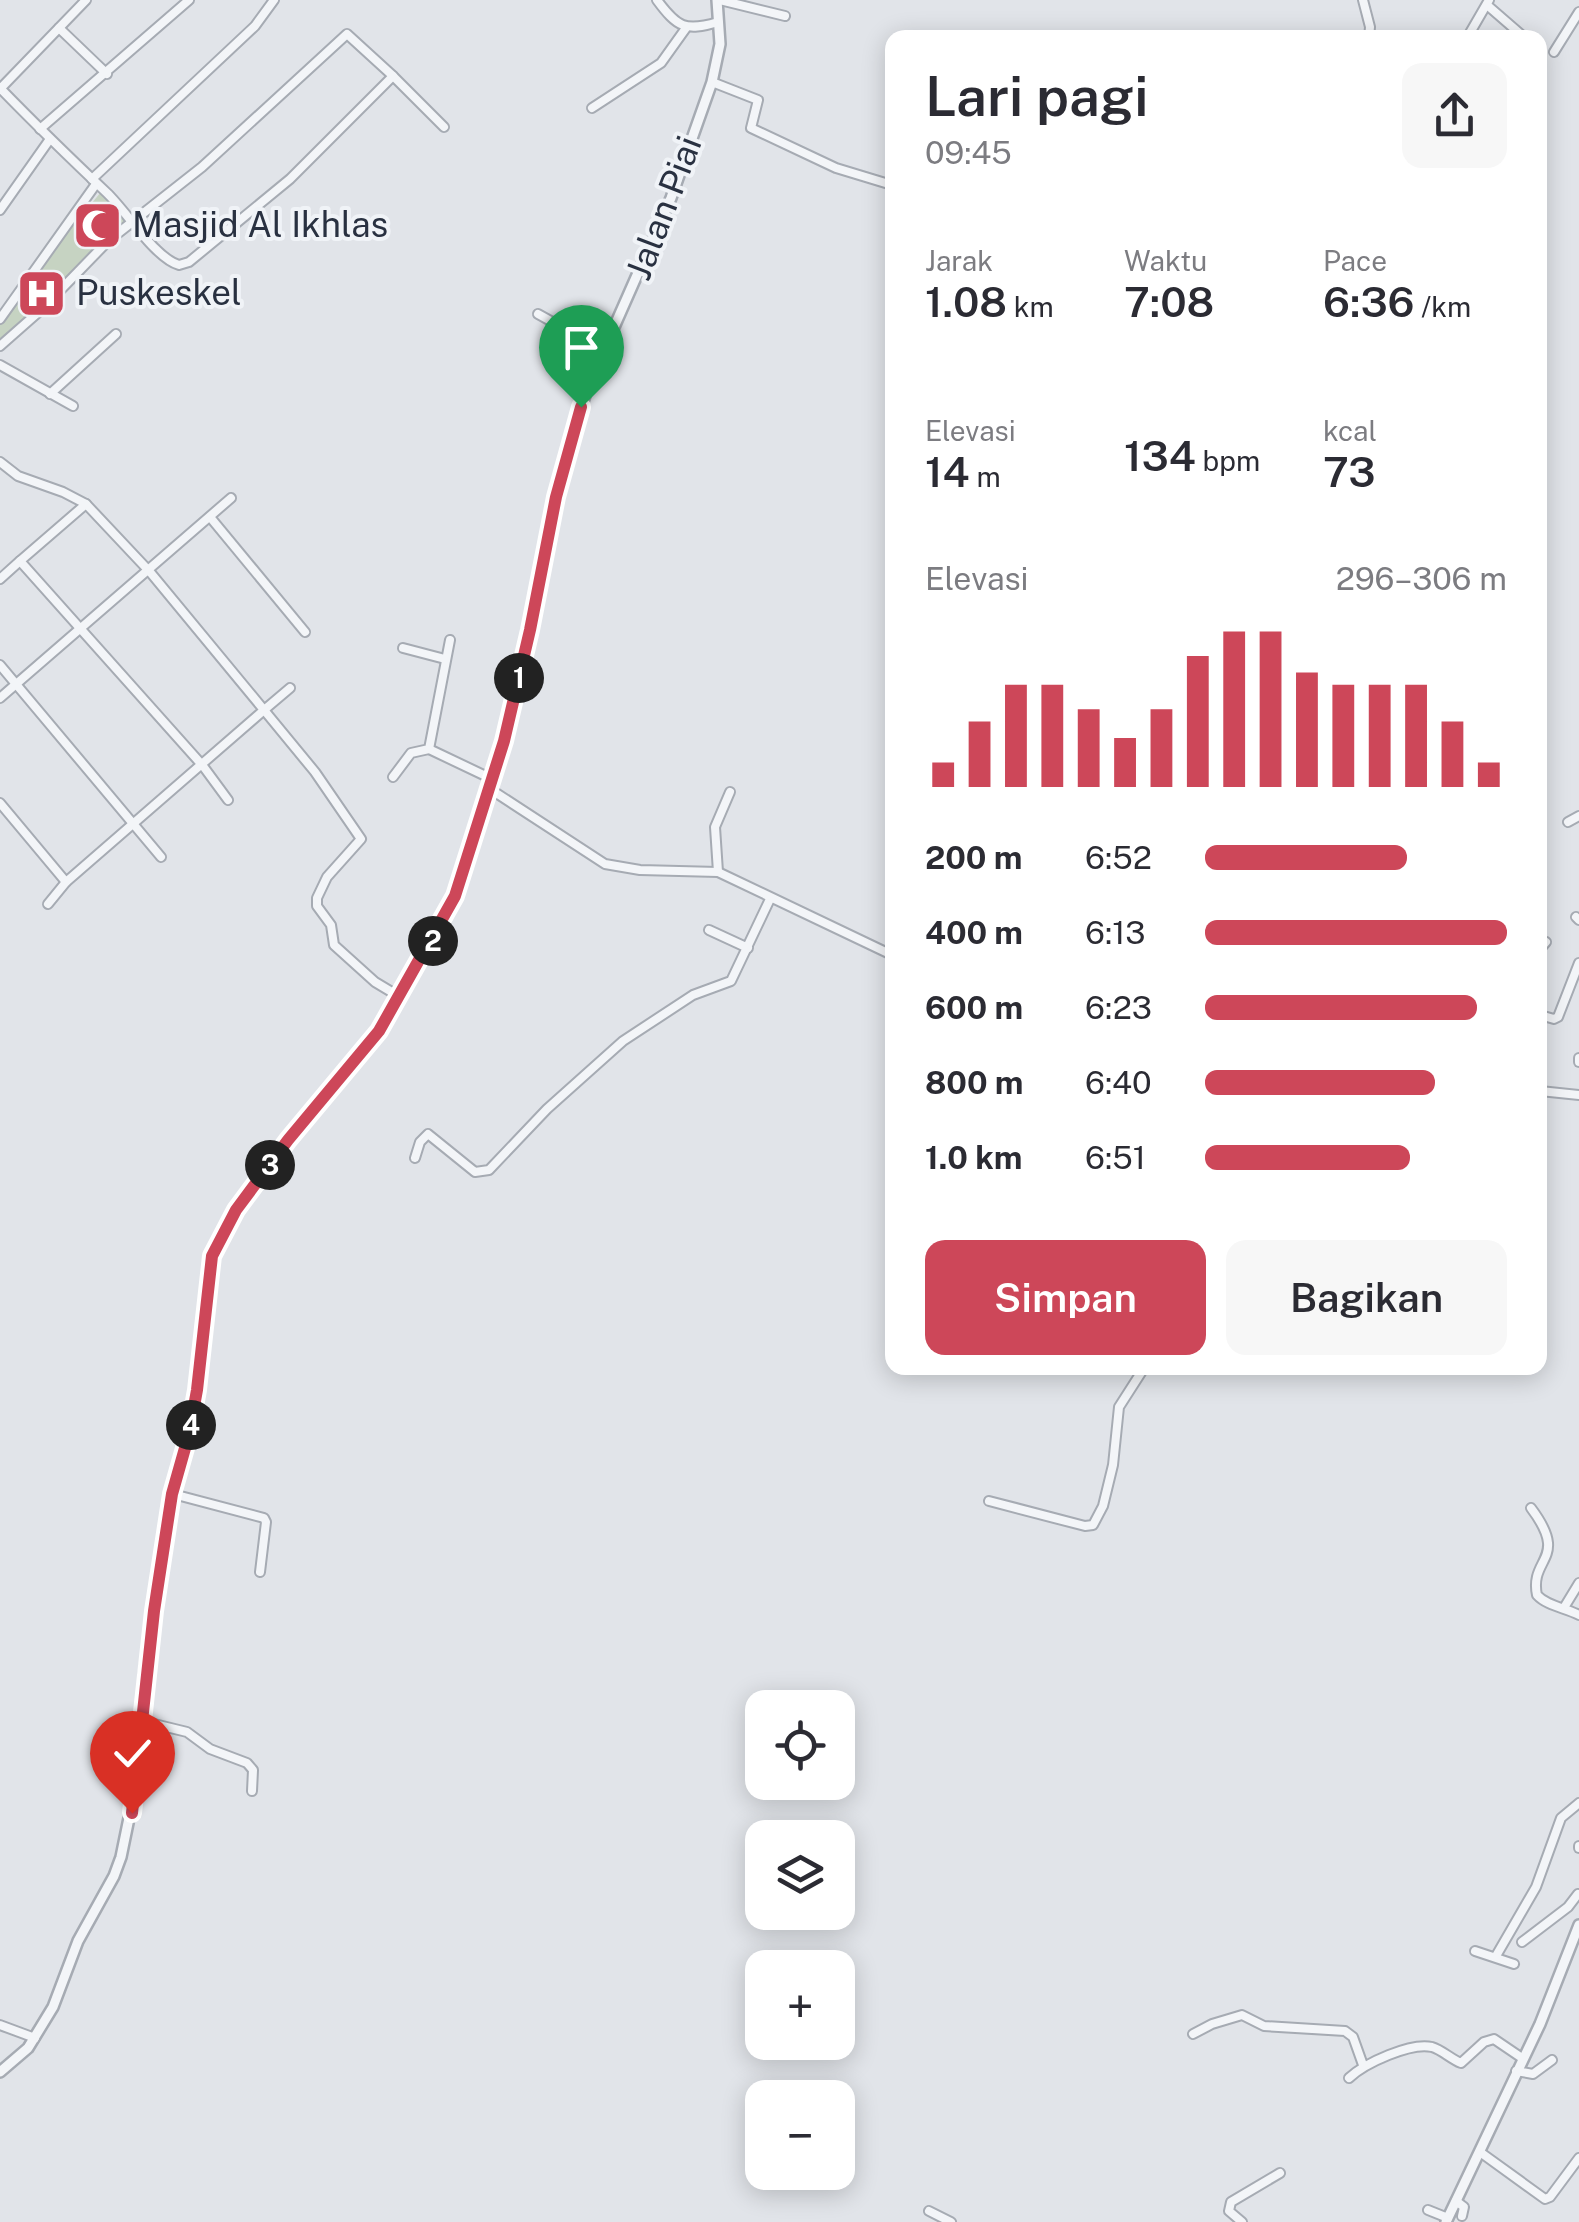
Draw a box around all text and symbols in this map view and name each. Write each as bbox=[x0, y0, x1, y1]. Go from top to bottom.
button: share bbox=[1402, 63, 1507, 168]
text: Lari pagi bbox=[925, 64, 1148, 128]
street label: Jalan Piai bbox=[617, 130, 710, 285]
text: 09:45 bbox=[925, 134, 1012, 171]
mosque icon: Masjid Al Ikhlas bbox=[71, 199, 123, 251]
place label: Masjid Al Ikhlas bbox=[132, 204, 388, 245]
text: Jarak bbox=[925, 244, 993, 277]
text: Waktu bbox=[1124, 244, 1207, 277]
text: Pace bbox=[1323, 244, 1387, 277]
hospital icon: Puskeskel bbox=[15, 267, 67, 319]
place label: Puskeskel bbox=[76, 272, 242, 313]
text: 1.08 bbox=[925, 277, 1007, 326]
text: 7:08 bbox=[1124, 277, 1214, 326]
text: 6:36 bbox=[1323, 277, 1415, 326]
text: km bbox=[1007, 290, 1054, 323]
text: /km bbox=[1415, 290, 1471, 323]
pin bbox=[539, 305, 624, 408]
icon: arrive bbox=[554, 320, 609, 375]
text: Elevasi bbox=[925, 414, 1016, 447]
text: kcal bbox=[1323, 414, 1377, 447]
text: 134 bbox=[1124, 431, 1196, 480]
text: bpm bbox=[1196, 444, 1260, 477]
text: 14 bbox=[925, 447, 970, 496]
text: 73 bbox=[1323, 447, 1375, 496]
text: m bbox=[970, 460, 1001, 493]
text: Elevasi bbox=[925, 560, 1029, 597]
text: 296–306 m bbox=[1336, 560, 1507, 597]
pin: 1 bbox=[494, 653, 544, 703]
text: 1 bbox=[513, 661, 525, 694]
text: 200 m bbox=[925, 839, 1022, 876]
text: 6:52 bbox=[1085, 839, 1152, 876]
text: 400 m bbox=[925, 914, 1023, 951]
text: 6:13 bbox=[1085, 914, 1145, 951]
pin: 2 bbox=[408, 916, 458, 966]
text: 2 bbox=[424, 924, 442, 957]
text: 600 m bbox=[925, 989, 1023, 1026]
text: 6:23 bbox=[1085, 989, 1152, 1026]
text: 800 m bbox=[925, 1064, 1023, 1101]
text: 6:40 bbox=[1085, 1064, 1152, 1101]
text: 1.0 km bbox=[925, 1139, 1022, 1176]
text: 6:51 bbox=[1085, 1139, 1146, 1176]
pin: 3 bbox=[245, 1140, 295, 1190]
text: 3 bbox=[261, 1148, 279, 1181]
button: Simpan bbox=[925, 1240, 1206, 1355]
button: Bagikan bbox=[1226, 1240, 1507, 1355]
pin: 4 bbox=[166, 1400, 216, 1450]
text: 4 bbox=[182, 1408, 200, 1441]
map controls bbox=[745, 1690, 855, 2190]
button: locate bbox=[745, 1690, 855, 1800]
pin bbox=[90, 1711, 175, 1814]
icon: check bbox=[105, 1726, 160, 1781]
button: layers bbox=[745, 1820, 855, 1930]
button: + bbox=[745, 1950, 855, 2060]
button: − bbox=[745, 2080, 855, 2190]

